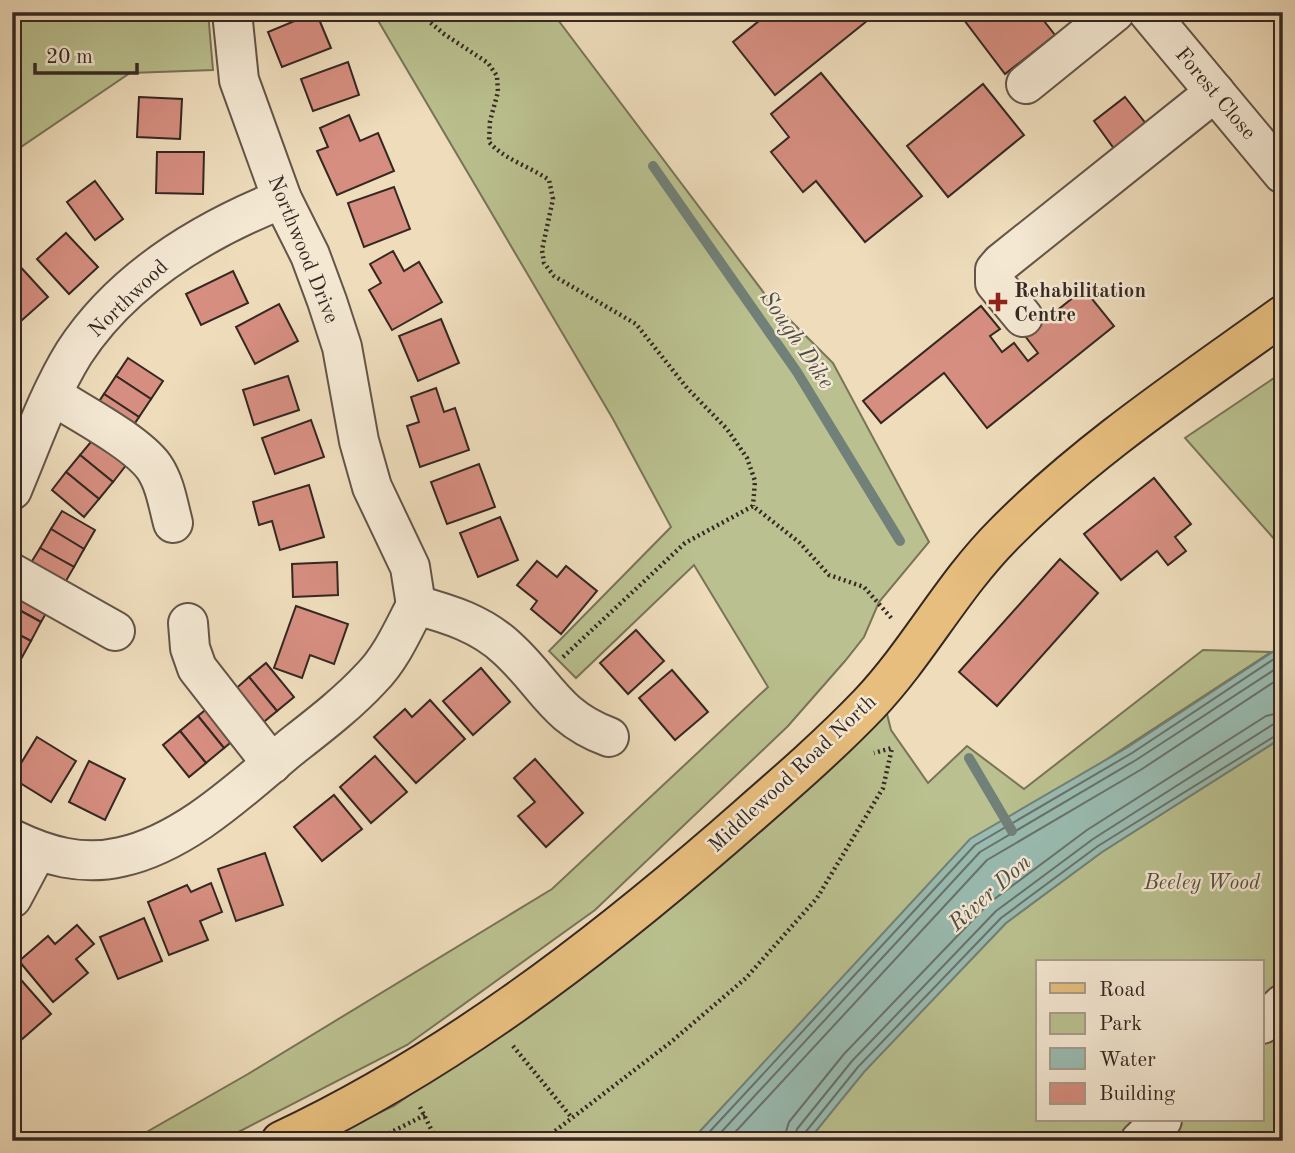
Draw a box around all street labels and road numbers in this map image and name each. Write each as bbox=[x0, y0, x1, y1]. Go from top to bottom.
street label: Forest Close bbox=[1171, 44, 1259, 144]
street label: Northwood Drive bbox=[263, 173, 342, 326]
street label: Northwood bbox=[85, 256, 173, 342]
street label: Middlewood Road North bbox=[705, 691, 881, 857]

